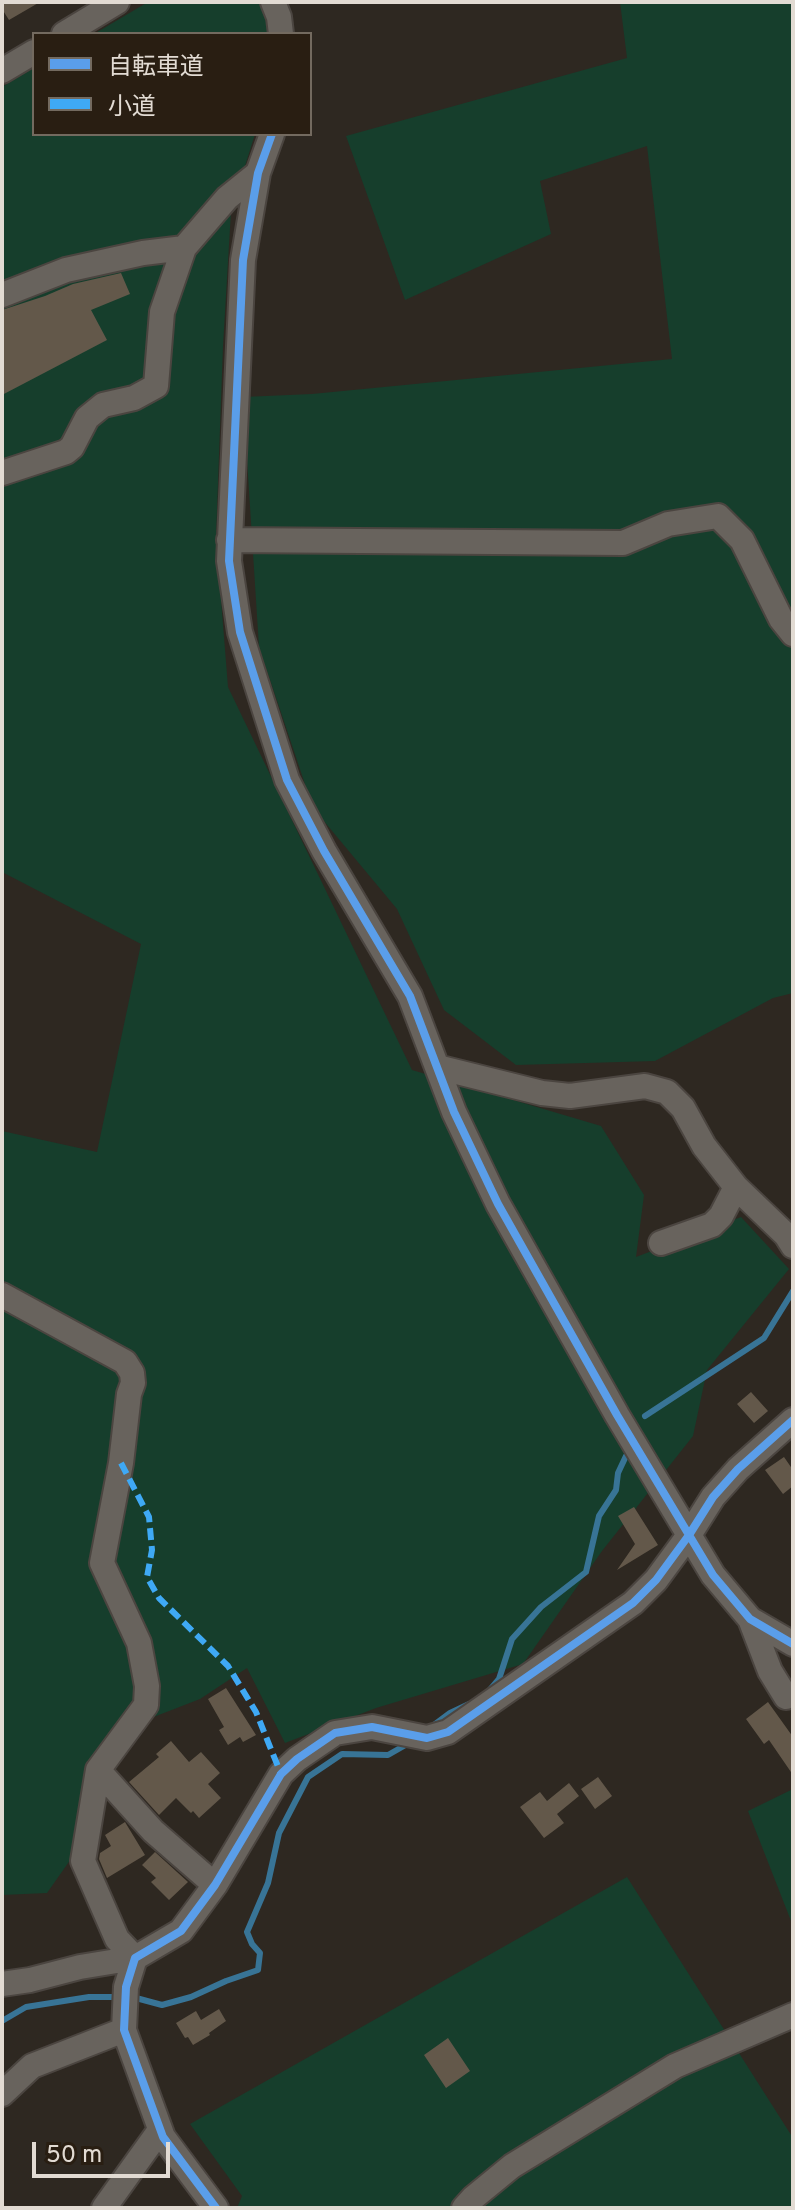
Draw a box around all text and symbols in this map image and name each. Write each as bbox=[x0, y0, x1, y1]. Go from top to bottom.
legend bbox=[32, 32, 312, 136]
text: 自転車道 bbox=[108, 53, 204, 83]
text: 小道 bbox=[108, 93, 156, 123]
scale bar bbox=[36, 2126, 174, 2176]
text: 50 m bbox=[46, 2141, 102, 2171]

